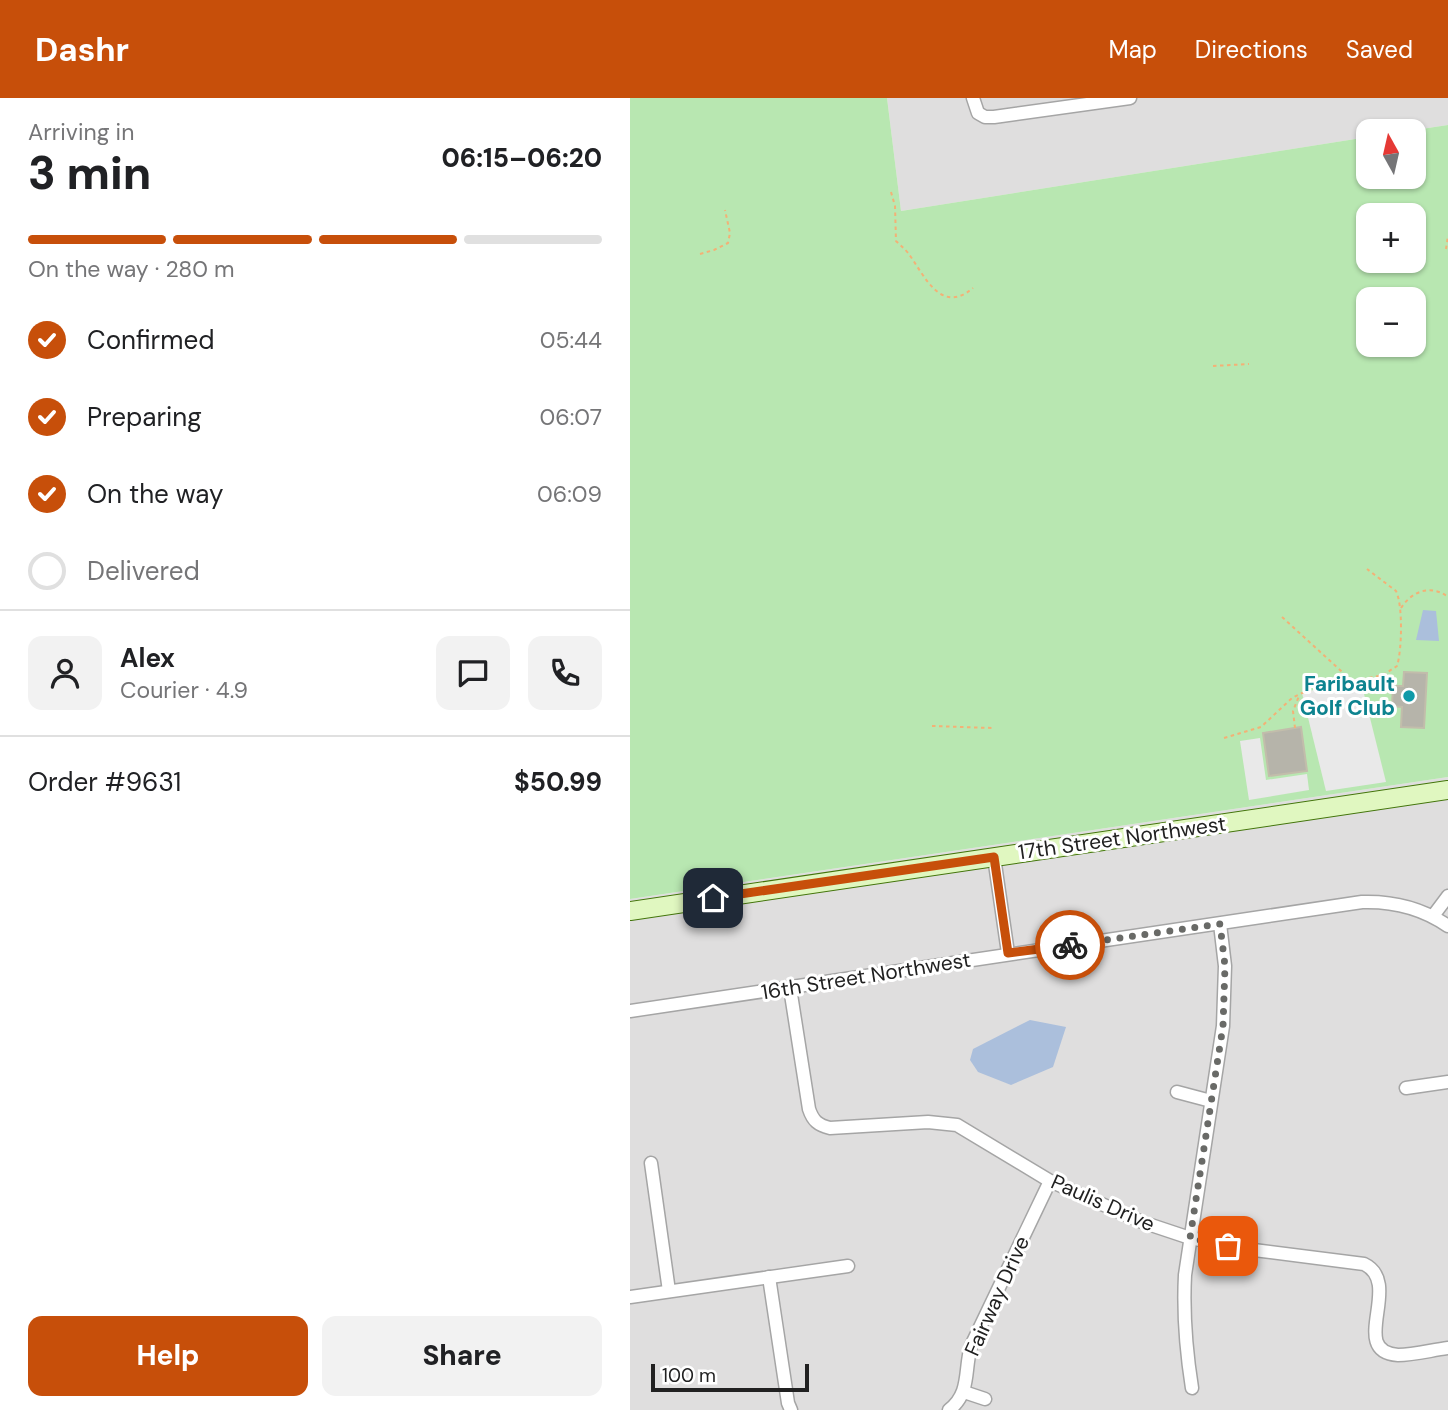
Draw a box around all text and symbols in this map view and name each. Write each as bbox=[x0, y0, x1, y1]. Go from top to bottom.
text: Dashr bbox=[35, 28, 129, 71]
text: Map bbox=[1109, 34, 1157, 65]
text: Directions bbox=[1195, 34, 1308, 65]
text: Saved bbox=[1346, 34, 1413, 65]
text: Arriving in bbox=[28, 117, 134, 147]
north arrow bbox=[1356, 119, 1426, 189]
map controls bbox=[1356, 119, 1426, 357]
text: 06:15–06:20 bbox=[441, 141, 602, 175]
text: 3 min bbox=[28, 143, 151, 203]
button: + bbox=[1356, 203, 1426, 273]
text: On the way · 280 m bbox=[28, 254, 235, 284]
button: − bbox=[1356, 287, 1426, 357]
icon: check bbox=[28, 321, 66, 359]
text: Confirmed bbox=[87, 323, 214, 357]
text: 05:44 bbox=[540, 325, 602, 355]
icon: check bbox=[28, 398, 66, 436]
text: Preparing bbox=[87, 400, 202, 434]
text: 06:07 bbox=[539, 402, 602, 432]
icon: check bbox=[28, 475, 66, 513]
text: On the way bbox=[87, 477, 223, 511]
text: 06:09 bbox=[537, 479, 602, 509]
text: Delivered bbox=[87, 554, 200, 588]
button: person bbox=[28, 636, 102, 710]
button: chat bbox=[436, 636, 510, 710]
button: phone bbox=[528, 636, 602, 710]
text: Alex bbox=[120, 641, 175, 675]
place label: Faribault Golf Club bbox=[1300, 670, 1395, 722]
text: Courier · 4.9 bbox=[120, 675, 248, 705]
marker: Faribault Golf Club bbox=[1401, 688, 1417, 704]
text: Order #9631 bbox=[28, 765, 181, 799]
text: $50.99 bbox=[514, 765, 602, 799]
street label: 17th Street Northwest bbox=[1016, 810, 1228, 866]
pin bbox=[683, 868, 743, 928]
icon: home bbox=[694, 879, 732, 917]
courier bbox=[1035, 910, 1105, 980]
icon: bike bbox=[1051, 926, 1089, 964]
street label: 16th Street Northwest bbox=[759, 946, 973, 1006]
street label: Paulis Drive bbox=[1047, 1168, 1159, 1238]
pin bbox=[1198, 1216, 1258, 1276]
icon: bag bbox=[1209, 1227, 1247, 1265]
street label: Fairway Drive bbox=[958, 1232, 1036, 1360]
button: Help bbox=[28, 1316, 308, 1396]
button: Share bbox=[322, 1316, 602, 1396]
scale bar bbox=[651, 1361, 808, 1393]
text: 100 m bbox=[662, 1363, 716, 1388]

